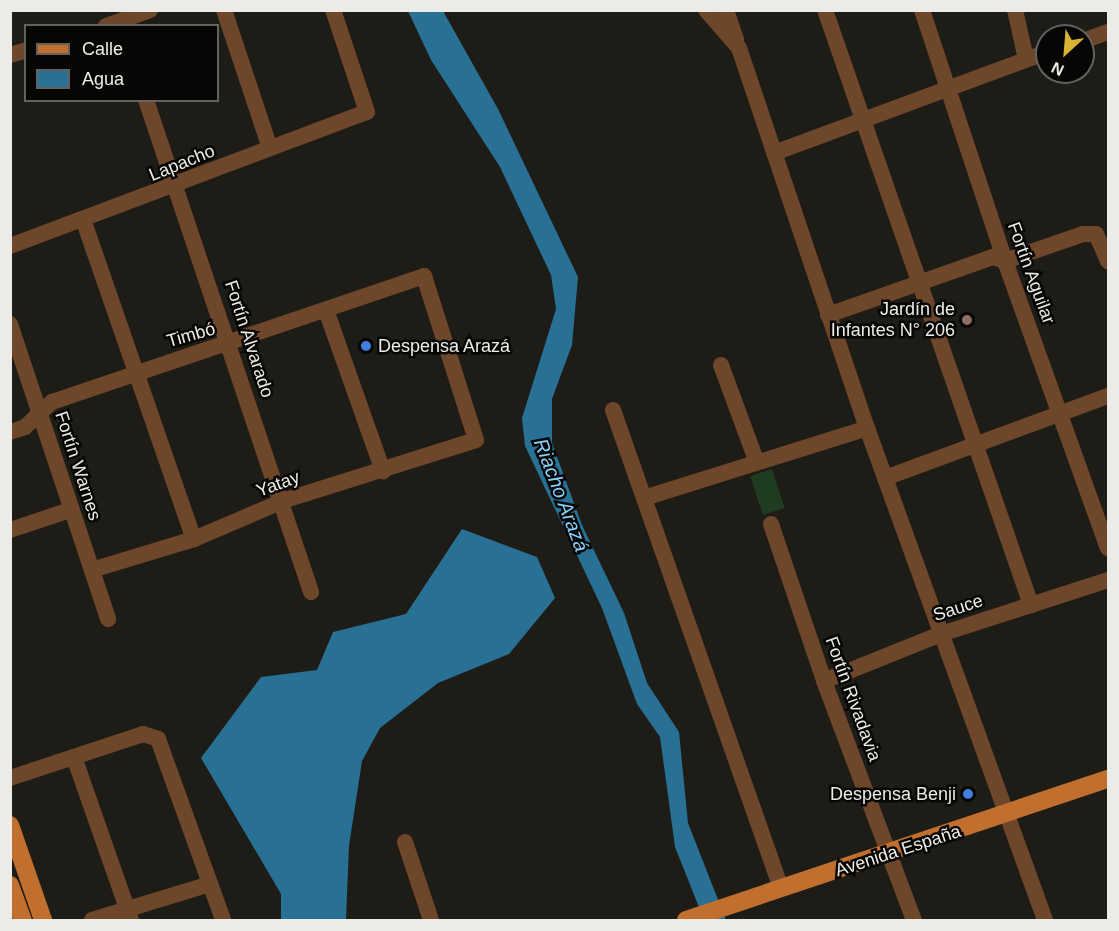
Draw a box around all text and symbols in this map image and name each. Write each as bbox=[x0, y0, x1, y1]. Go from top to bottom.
legend bbox=[24, 24, 219, 102]
north arrow bbox=[1035, 24, 1095, 84]
text: Calle bbox=[82, 39, 123, 59]
text: N bbox=[1049, 59, 1067, 79]
text: Agua bbox=[82, 69, 124, 89]
street label: Lapacho bbox=[146, 140, 218, 186]
street label: Fortín Aguilar bbox=[1002, 219, 1060, 327]
street label: Fortín Alvarado bbox=[220, 277, 278, 401]
place label: Jardín de Infantes N° 206 bbox=[831, 299, 955, 342]
marker: Jardín de Infantes N° 206 bbox=[960, 313, 974, 327]
street label: Timbó bbox=[164, 318, 218, 352]
place label: Despensa Arazá bbox=[378, 335, 511, 357]
marker: Despensa Arazá bbox=[359, 339, 373, 353]
street label: Fortín Warnes bbox=[50, 409, 106, 523]
water label: Riacho Arazá bbox=[528, 435, 594, 555]
street label: Yatay bbox=[253, 466, 303, 502]
street label: Sauce bbox=[930, 590, 986, 626]
street label: Fortín Rivadavia bbox=[820, 634, 886, 764]
place label: Despensa Benji bbox=[830, 783, 956, 805]
marker: Despensa Benji bbox=[961, 787, 975, 801]
street label: Avenida España bbox=[832, 821, 964, 881]

